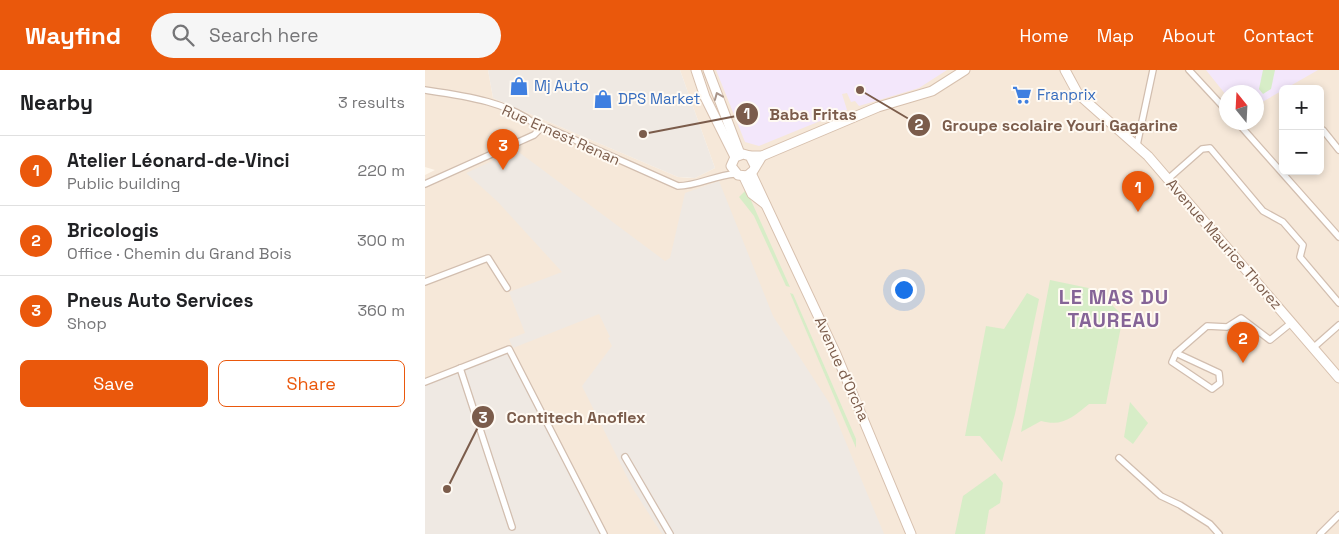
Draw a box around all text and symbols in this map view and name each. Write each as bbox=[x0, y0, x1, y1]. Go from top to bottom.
search box bbox=[151, 13, 501, 58]
text: Wayfind bbox=[25, 20, 121, 51]
icon: search bbox=[169, 21, 197, 49]
text: Search here bbox=[209, 23, 319, 48]
text: Home bbox=[1020, 24, 1069, 47]
text: Map bbox=[1097, 24, 1134, 47]
text: About bbox=[1162, 24, 1216, 47]
text: Contact bbox=[1244, 24, 1314, 47]
shop icon: Mj Auto bbox=[508, 75, 530, 97]
place label: Mj Auto bbox=[534, 76, 589, 95]
supermarket icon: Franprix bbox=[1011, 84, 1033, 106]
place label: Franprix bbox=[1037, 85, 1096, 104]
north arrow bbox=[1219, 85, 1264, 130]
map controls bbox=[1279, 85, 1324, 175]
button: + bbox=[1279, 85, 1324, 130]
shop icon: DPS Market bbox=[592, 88, 614, 110]
text: Nearby bbox=[20, 89, 93, 116]
place label: DPS Market bbox=[618, 89, 701, 108]
text: 3 results bbox=[338, 92, 405, 113]
one-way arrow bbox=[714, 92, 724, 101]
callout: Baba Fritas bbox=[734, 98, 867, 129]
street label: Rue Ernest Renan bbox=[499, 100, 623, 169]
text: 1 bbox=[744, 104, 750, 123]
text: Baba Fritas bbox=[769, 104, 857, 125]
callout: Groupe scolaire Youri Gagarine bbox=[907, 109, 1188, 140]
text: 2 bbox=[915, 115, 924, 134]
text: Groupe scolaire Youri Gagarine bbox=[942, 115, 1178, 136]
pin: 3 bbox=[487, 129, 519, 170]
button: − bbox=[1279, 130, 1324, 175]
text: Atelier Léonard-de-Vinci bbox=[67, 148, 290, 173]
text: 1 bbox=[32, 160, 40, 181]
text: 220 m bbox=[358, 160, 405, 181]
pin: 1 bbox=[1122, 171, 1154, 212]
text: Public building bbox=[67, 173, 180, 194]
street label: Avenue Maurice Thorez bbox=[1162, 174, 1286, 313]
text: Bricologis bbox=[67, 218, 159, 243]
text: 2 bbox=[31, 230, 41, 251]
text: 300 m bbox=[357, 230, 405, 251]
text: Office · Chemin du Grand Bois bbox=[67, 243, 292, 264]
your location bbox=[891, 277, 917, 303]
district label: LE MAS DU TAUREAU bbox=[1059, 284, 1169, 333]
text: Pneus Auto Services bbox=[67, 288, 253, 313]
text: 3 bbox=[31, 300, 41, 321]
text: 360 m bbox=[357, 300, 405, 321]
text: Shop bbox=[67, 313, 107, 334]
street label: Avenue d'Orcha bbox=[811, 314, 874, 424]
pin: 2 bbox=[1227, 322, 1259, 363]
button: Save bbox=[20, 360, 208, 407]
button: Share bbox=[218, 360, 405, 407]
callout: Contitech Anoflex bbox=[471, 402, 655, 433]
text: Contitech Anoflex bbox=[506, 407, 646, 428]
text: 3 bbox=[478, 408, 488, 427]

